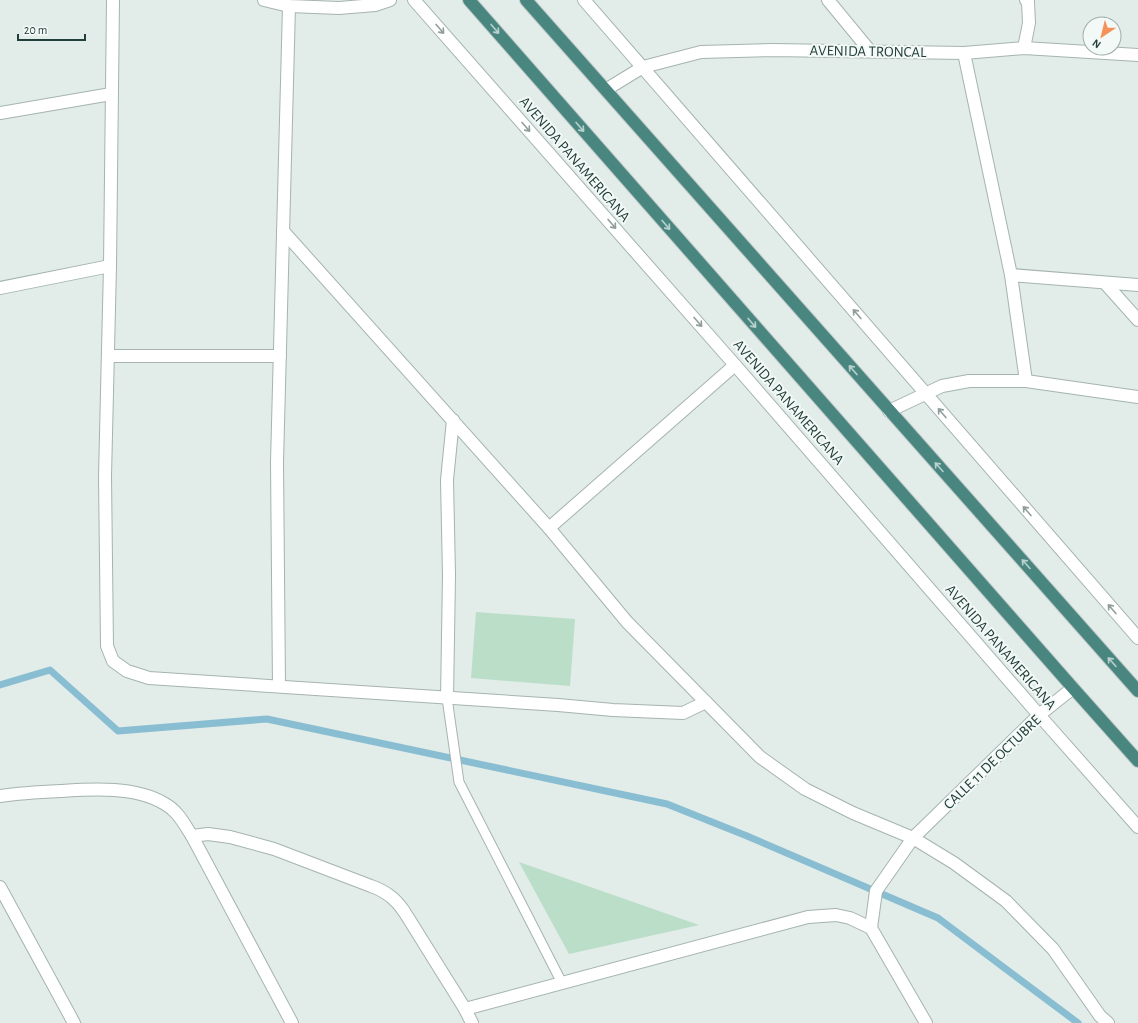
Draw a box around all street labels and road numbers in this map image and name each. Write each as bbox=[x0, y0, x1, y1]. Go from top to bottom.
street label: AVENIDA TRONCAL bbox=[810, 43, 927, 60]
street label: AVENIDA PANAMERICANA bbox=[516, 94, 633, 225]
street label: AVENIDA PANAMERICANA bbox=[730, 337, 847, 468]
street label: AVENIDA PANAMERICANA bbox=[942, 582, 1059, 713]
street label: CALLE 11 DE OCTUBRE bbox=[941, 712, 1044, 812]

